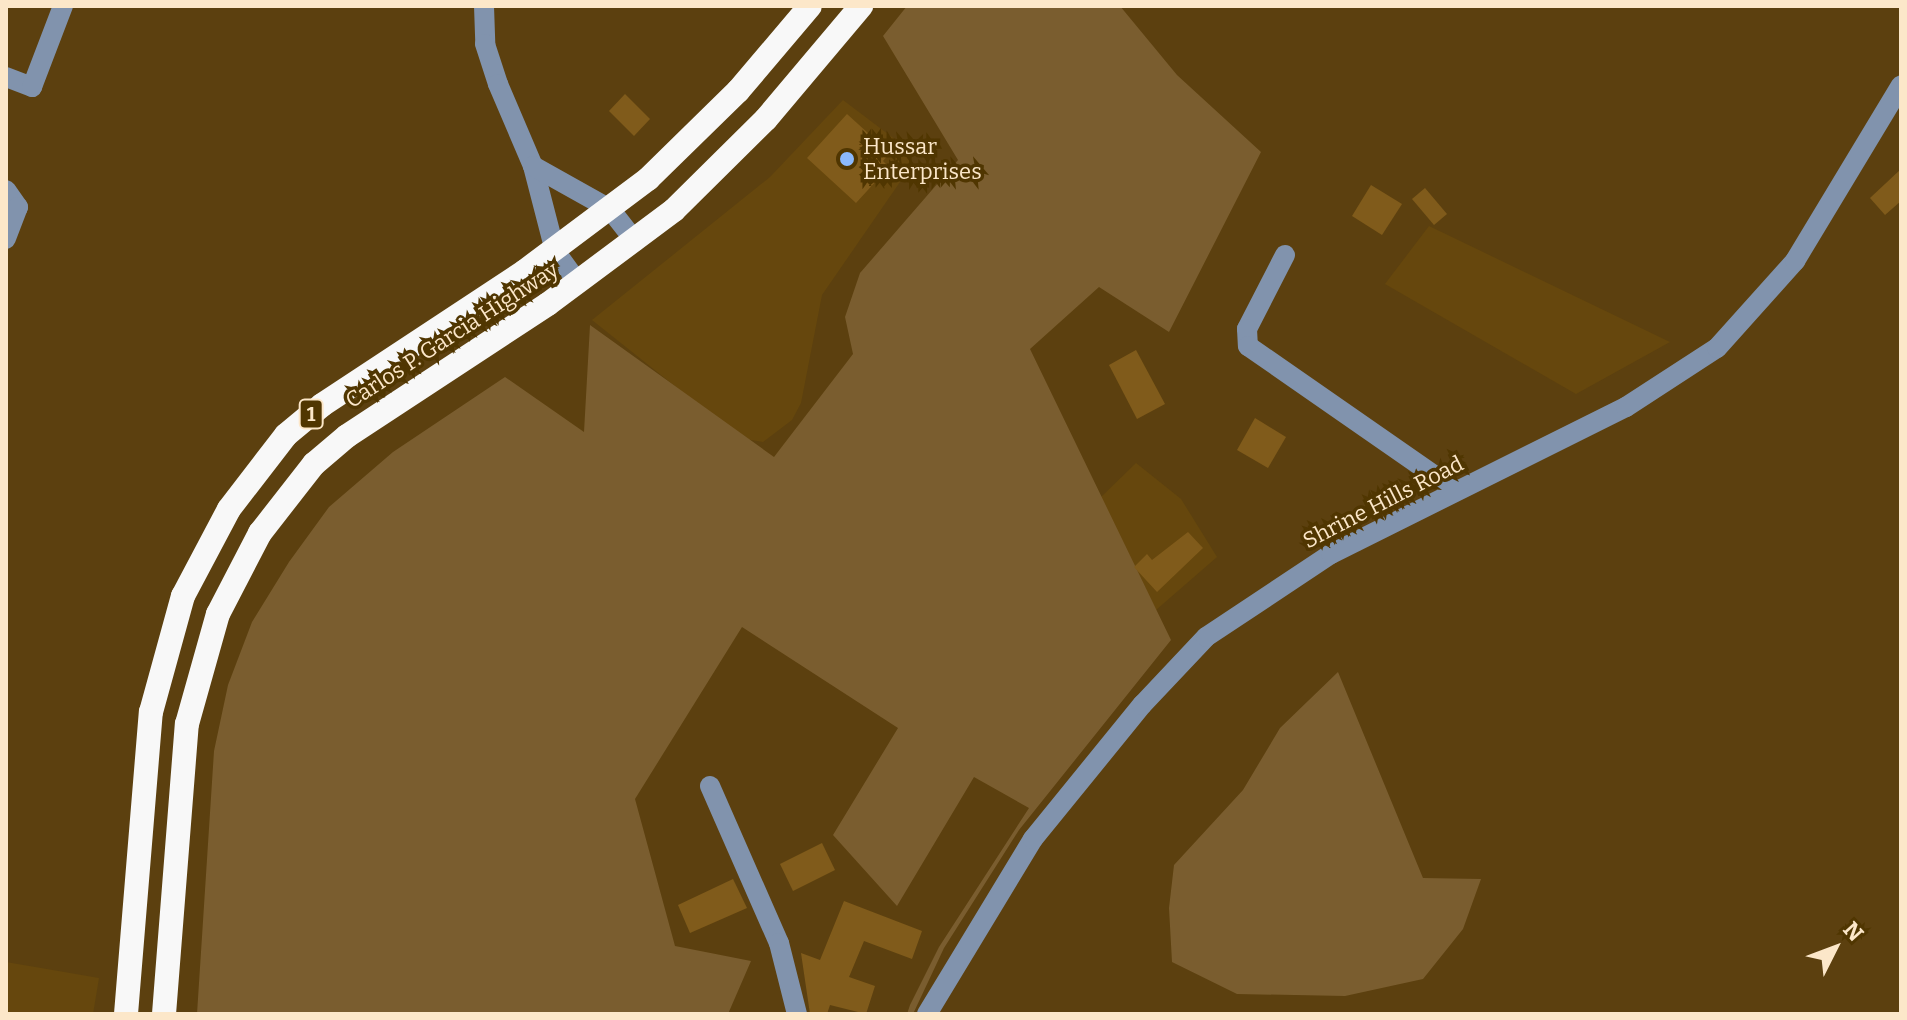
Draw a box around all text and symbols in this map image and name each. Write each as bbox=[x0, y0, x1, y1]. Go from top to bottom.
place label: Hussar Enterprises bbox=[863, 133, 982, 184]
marker: Hussar Enterprises bbox=[838, 150, 856, 168]
street label: Carlos P. Garcia Highway bbox=[341, 256, 563, 414]
road number: 1 bbox=[297, 398, 325, 430]
street label: Shrine Hills Road bbox=[1298, 450, 1468, 554]
north arrow bbox=[1795, 908, 1875, 988]
text: N bbox=[1837, 916, 1869, 947]

